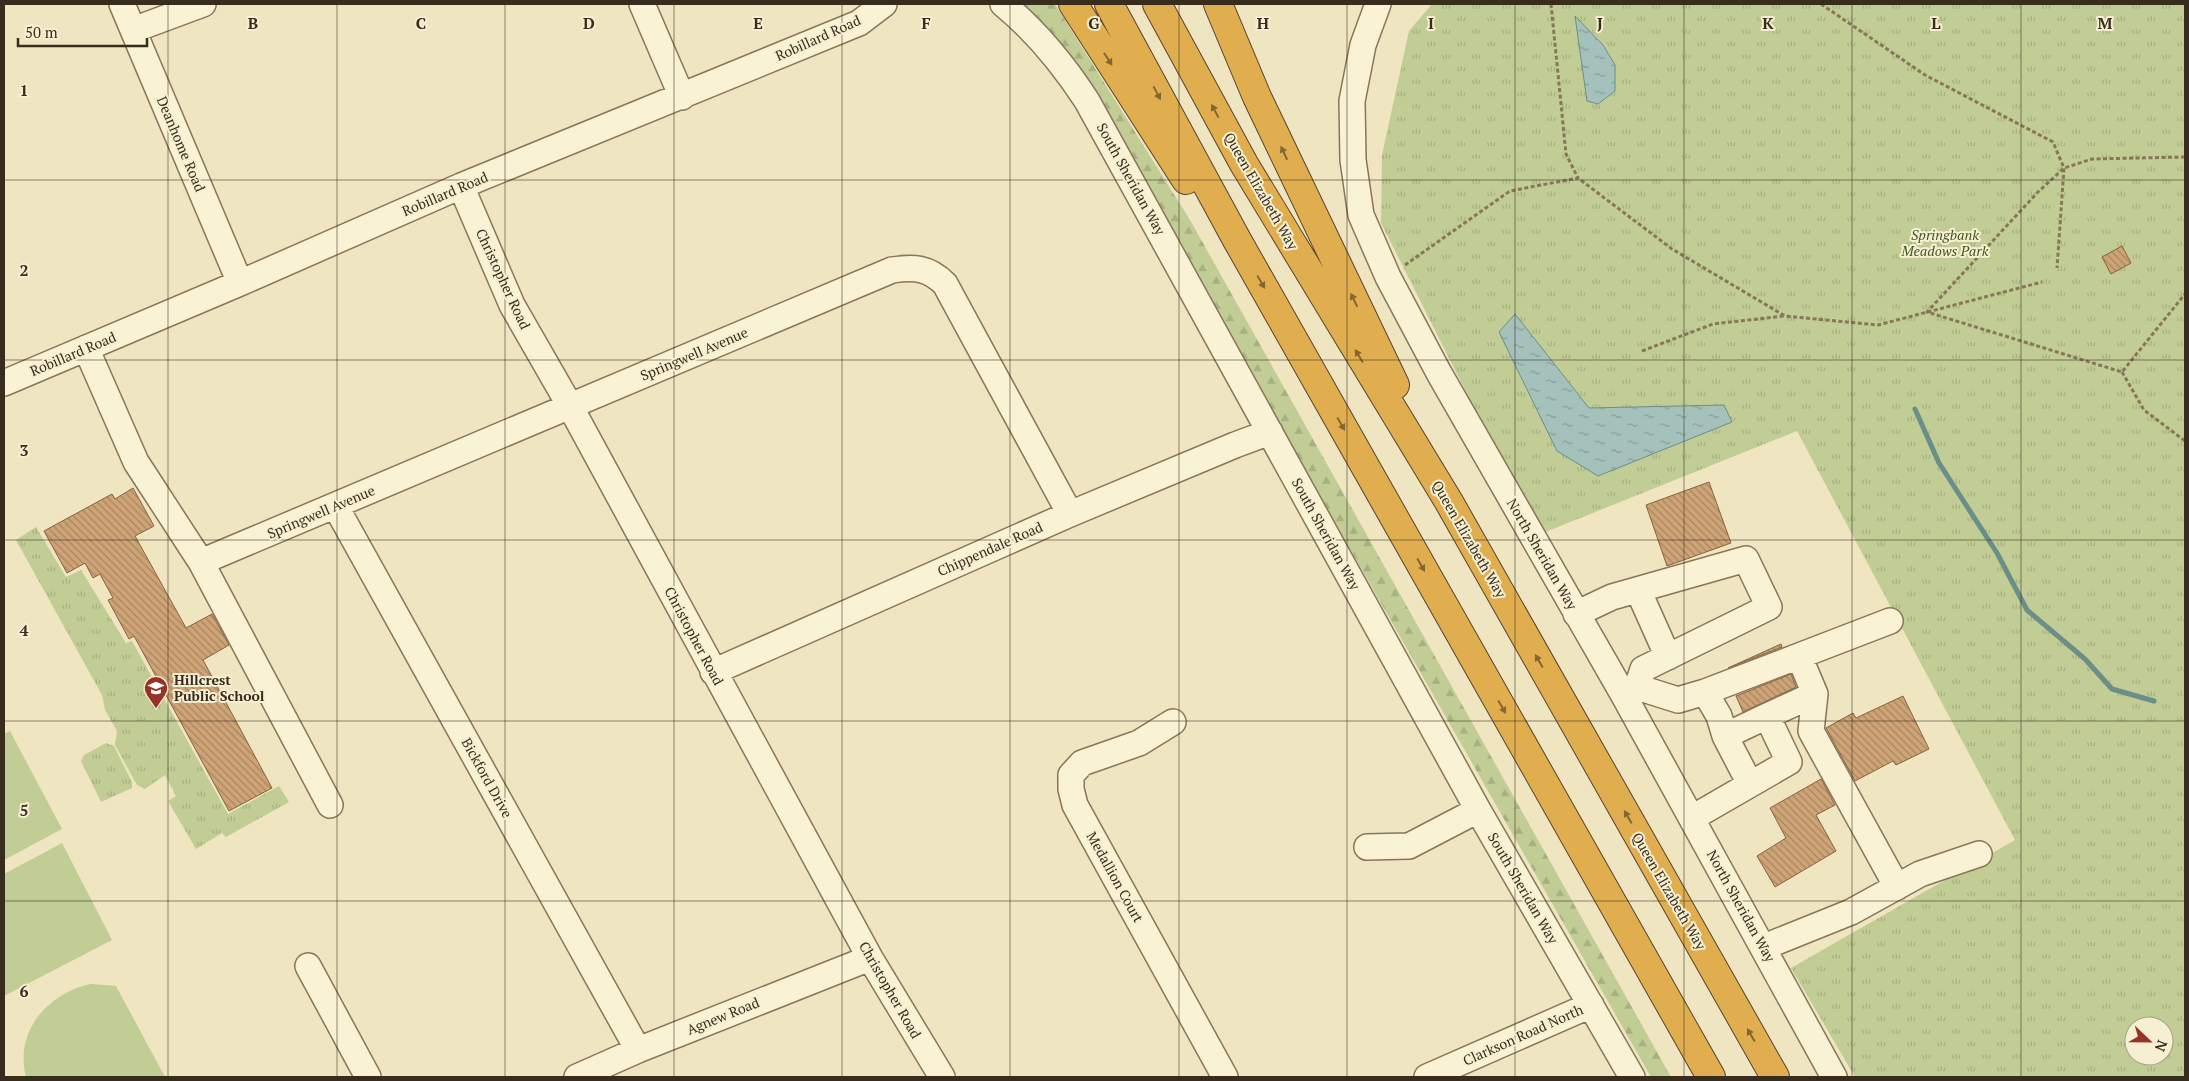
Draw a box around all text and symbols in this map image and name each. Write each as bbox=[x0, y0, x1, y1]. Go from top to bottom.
street label: Robillard Road bbox=[772, 10, 864, 65]
text: B bbox=[248, 12, 258, 34]
text: C bbox=[416, 12, 426, 34]
text: D bbox=[583, 12, 595, 34]
text: E bbox=[753, 12, 763, 34]
text: F bbox=[921, 12, 931, 34]
text: G bbox=[1088, 12, 1100, 34]
text: H bbox=[1257, 12, 1269, 34]
text: I bbox=[1428, 12, 1434, 34]
text: J bbox=[1597, 12, 1603, 34]
text: K bbox=[1762, 12, 1774, 34]
text: L bbox=[1931, 12, 1941, 34]
text: M bbox=[2098, 12, 2113, 34]
scale bar bbox=[18, 15, 146, 47]
text: 50 m bbox=[25, 22, 58, 42]
one-way arrow bbox=[1104, 53, 1113, 66]
text: 1 bbox=[19, 79, 29, 101]
one-way arrow bbox=[1153, 86, 1162, 99]
street label: Deanhome Road bbox=[153, 93, 210, 195]
one-way arrow bbox=[1211, 103, 1219, 118]
street label: South Sheridan Way bbox=[1093, 119, 1171, 239]
street label: Queen Elizabeth Way bbox=[1220, 129, 1303, 254]
one-way arrow bbox=[1280, 146, 1288, 160]
street label: Robillard Road bbox=[399, 167, 491, 220]
street label: Christopher Road bbox=[472, 225, 535, 332]
park label: Springbank Meadows Park bbox=[1901, 225, 1989, 260]
text: 2 bbox=[19, 259, 29, 281]
one-way arrow bbox=[1257, 276, 1266, 289]
one-way arrow bbox=[1350, 293, 1358, 307]
street label: Springwell Avenue bbox=[637, 322, 751, 385]
street label: Robillard Road bbox=[27, 327, 119, 380]
one-way arrow bbox=[1355, 350, 1364, 363]
one-way arrow bbox=[1337, 417, 1346, 430]
text: 3 bbox=[19, 439, 29, 461]
street label: South Sheridan Way bbox=[1288, 474, 1366, 594]
street label: Queen Elizabeth Way bbox=[1428, 477, 1511, 602]
street label: Springwell Avenue bbox=[264, 480, 378, 543]
street label: North Sheridan Way bbox=[1503, 495, 1582, 614]
street label: Chippendale Road bbox=[934, 517, 1046, 580]
one-way arrow bbox=[1417, 559, 1426, 572]
street label: Christopher Road bbox=[660, 583, 729, 689]
text: 4 bbox=[19, 619, 29, 641]
one-way arrow bbox=[1534, 654, 1543, 667]
place label: Hillcrest Public School bbox=[174, 670, 265, 705]
school or university icon: Hillcrest Public School bbox=[143, 675, 169, 709]
one-way arrow bbox=[1497, 700, 1506, 713]
street label: Bickford Drive bbox=[458, 734, 517, 821]
text: 5 bbox=[19, 799, 29, 821]
one-way arrow bbox=[1623, 811, 1632, 824]
street label: Medallion Court bbox=[1083, 828, 1149, 926]
street label: South Sheridan Way bbox=[1484, 829, 1563, 948]
street label: Queen Elizabeth Way bbox=[1628, 829, 1711, 954]
street label: North Sheridan Way bbox=[1703, 846, 1781, 966]
street label: Christopher Road bbox=[855, 938, 926, 1042]
text: 6 bbox=[19, 980, 29, 1002]
street label: Agnew Road bbox=[684, 992, 762, 1039]
street label: Clarkson Road North bbox=[1460, 999, 1586, 1070]
north arrow bbox=[2124, 1016, 2174, 1066]
one-way arrow bbox=[1747, 1027, 1755, 1042]
text: N bbox=[2151, 1038, 2172, 1055]

